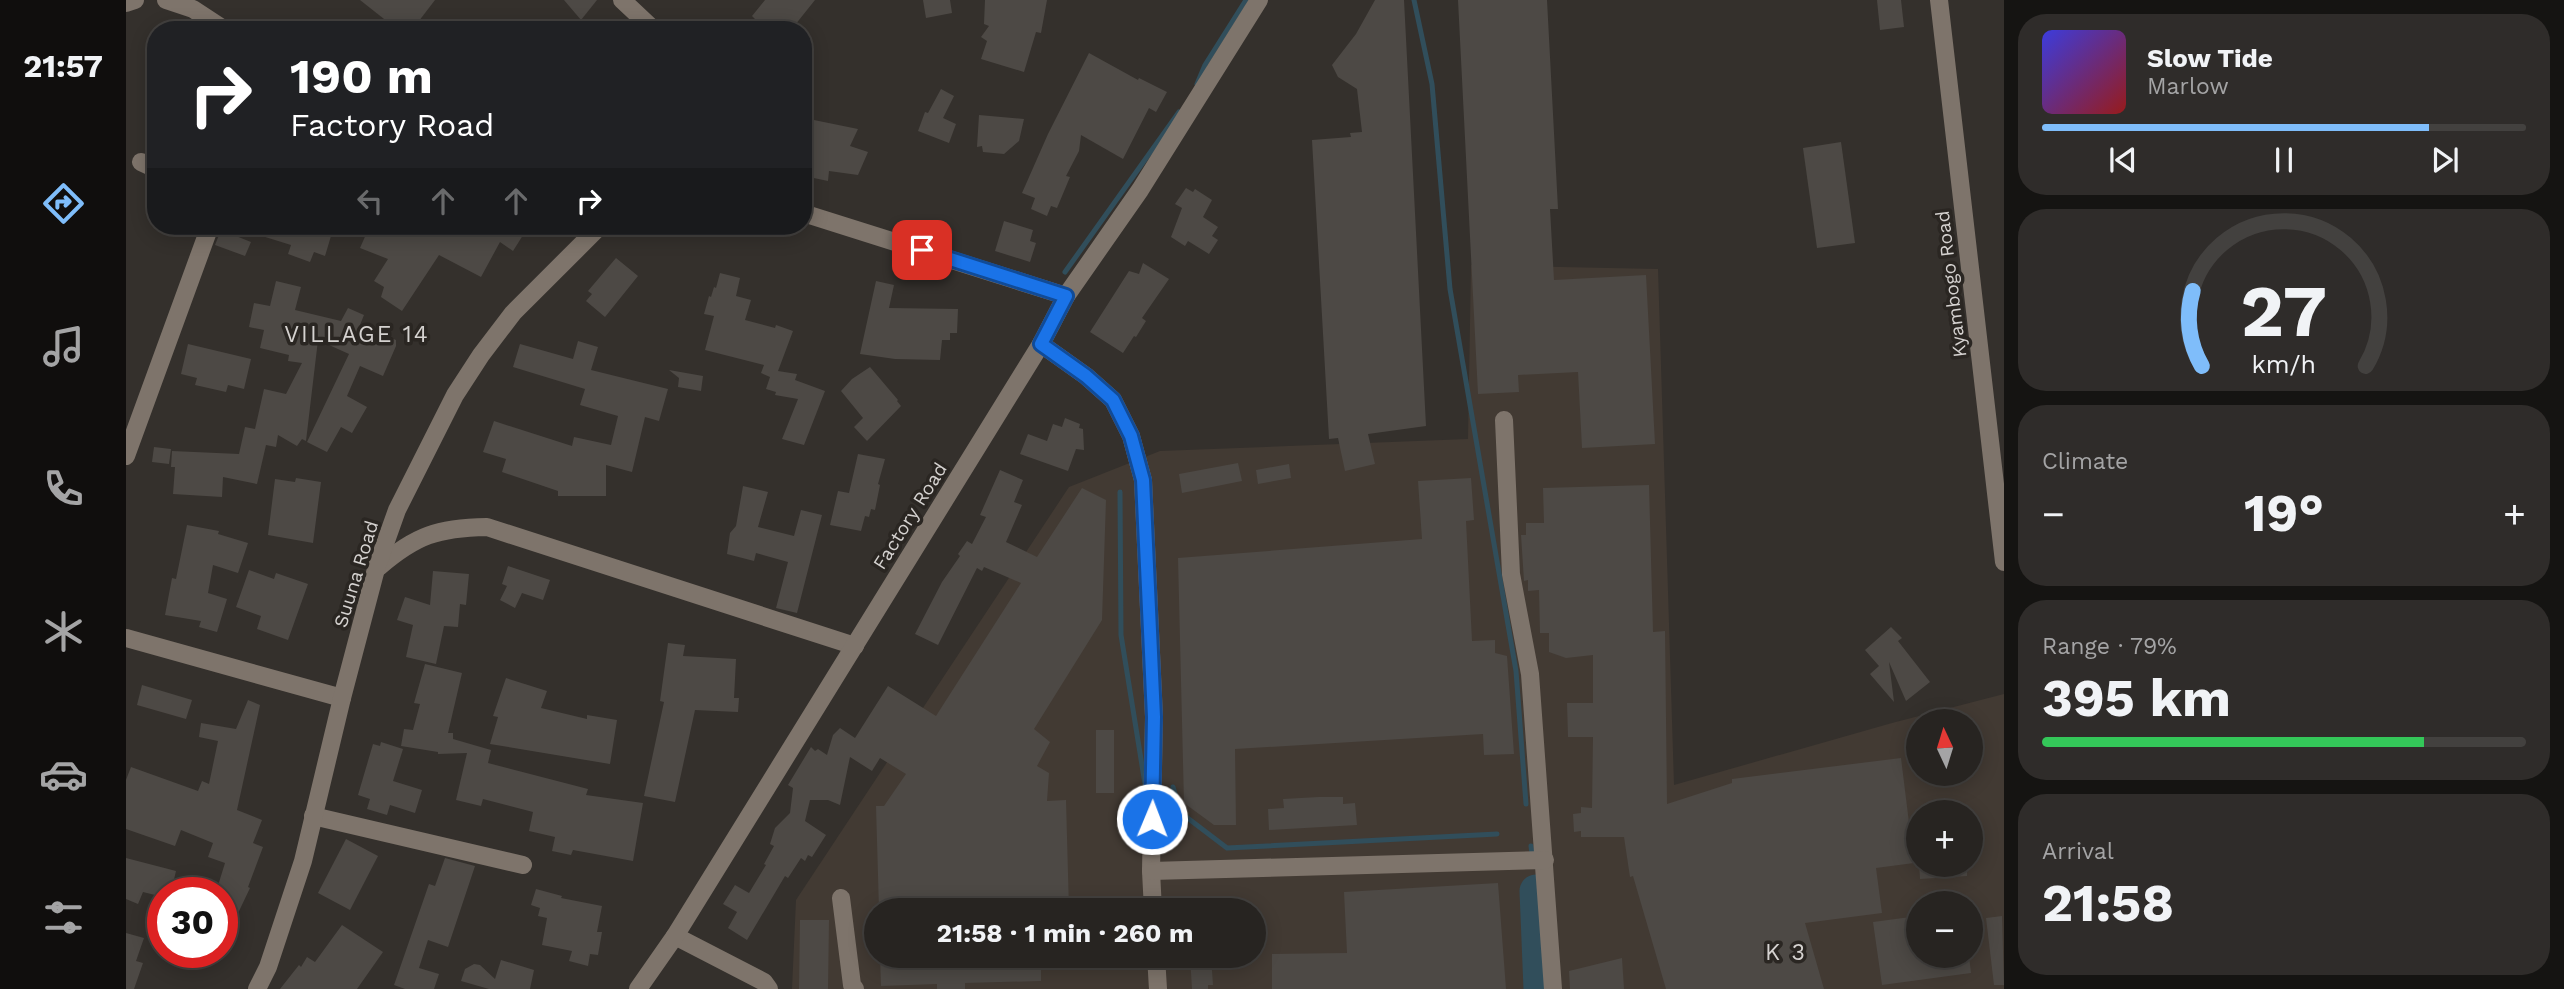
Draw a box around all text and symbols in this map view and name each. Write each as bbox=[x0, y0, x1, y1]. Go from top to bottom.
text: Slow Tide bbox=[2147, 43, 2273, 73]
text: 21:57 bbox=[23, 47, 103, 85]
text: 190 m bbox=[290, 47, 433, 105]
icon: right bbox=[175, 49, 266, 140]
text: Marlow bbox=[2147, 73, 2229, 100]
text: Factory Road bbox=[290, 106, 494, 144]
icon: previous bbox=[2104, 141, 2142, 179]
icon: pause bbox=[2265, 141, 2303, 179]
icon: next bbox=[2426, 141, 2464, 179]
icon: directions bbox=[39, 179, 88, 228]
icon: left bbox=[351, 182, 389, 220]
icon: ahead bbox=[424, 182, 462, 220]
icon: ahead bbox=[497, 182, 535, 220]
icon: right bbox=[570, 182, 608, 220]
street label: Kyambogo Road bbox=[1931, 209, 1971, 359]
pin bbox=[892, 220, 952, 280]
icon: arrive bbox=[903, 231, 941, 269]
text: 27 bbox=[2241, 268, 2327, 354]
district label: VILLAGE 14 bbox=[284, 321, 430, 348]
icon: music bbox=[39, 322, 88, 371]
text: km/h bbox=[2252, 350, 2316, 379]
text: Climate bbox=[2042, 448, 2128, 475]
street label: Factory Road bbox=[868, 458, 952, 574]
icon: phone bbox=[39, 464, 88, 513]
text: 19° bbox=[2244, 483, 2324, 544]
text: − bbox=[2042, 492, 2065, 536]
text: + bbox=[2503, 492, 2526, 536]
street label: Suuna Road bbox=[329, 518, 383, 630]
icon: climate bbox=[39, 607, 88, 656]
text: Range · 79% bbox=[2042, 633, 2177, 660]
text: 395 km bbox=[2042, 668, 2231, 729]
north arrow bbox=[1906, 709, 1983, 786]
map controls bbox=[1906, 709, 1983, 968]
icon: car bbox=[39, 750, 88, 799]
position arrow bbox=[1115, 782, 1189, 856]
button: + bbox=[1906, 800, 1983, 877]
text: Arrival bbox=[2042, 838, 2114, 865]
text: 21:58 bbox=[2042, 873, 2174, 934]
speed limit sign: 30 bbox=[147, 877, 238, 968]
button: − bbox=[1906, 891, 1983, 968]
icon: filters bbox=[39, 893, 88, 942]
text: 21:58 · 1 min · 260 m bbox=[937, 918, 1193, 948]
district label: K 3 bbox=[1765, 939, 1807, 966]

